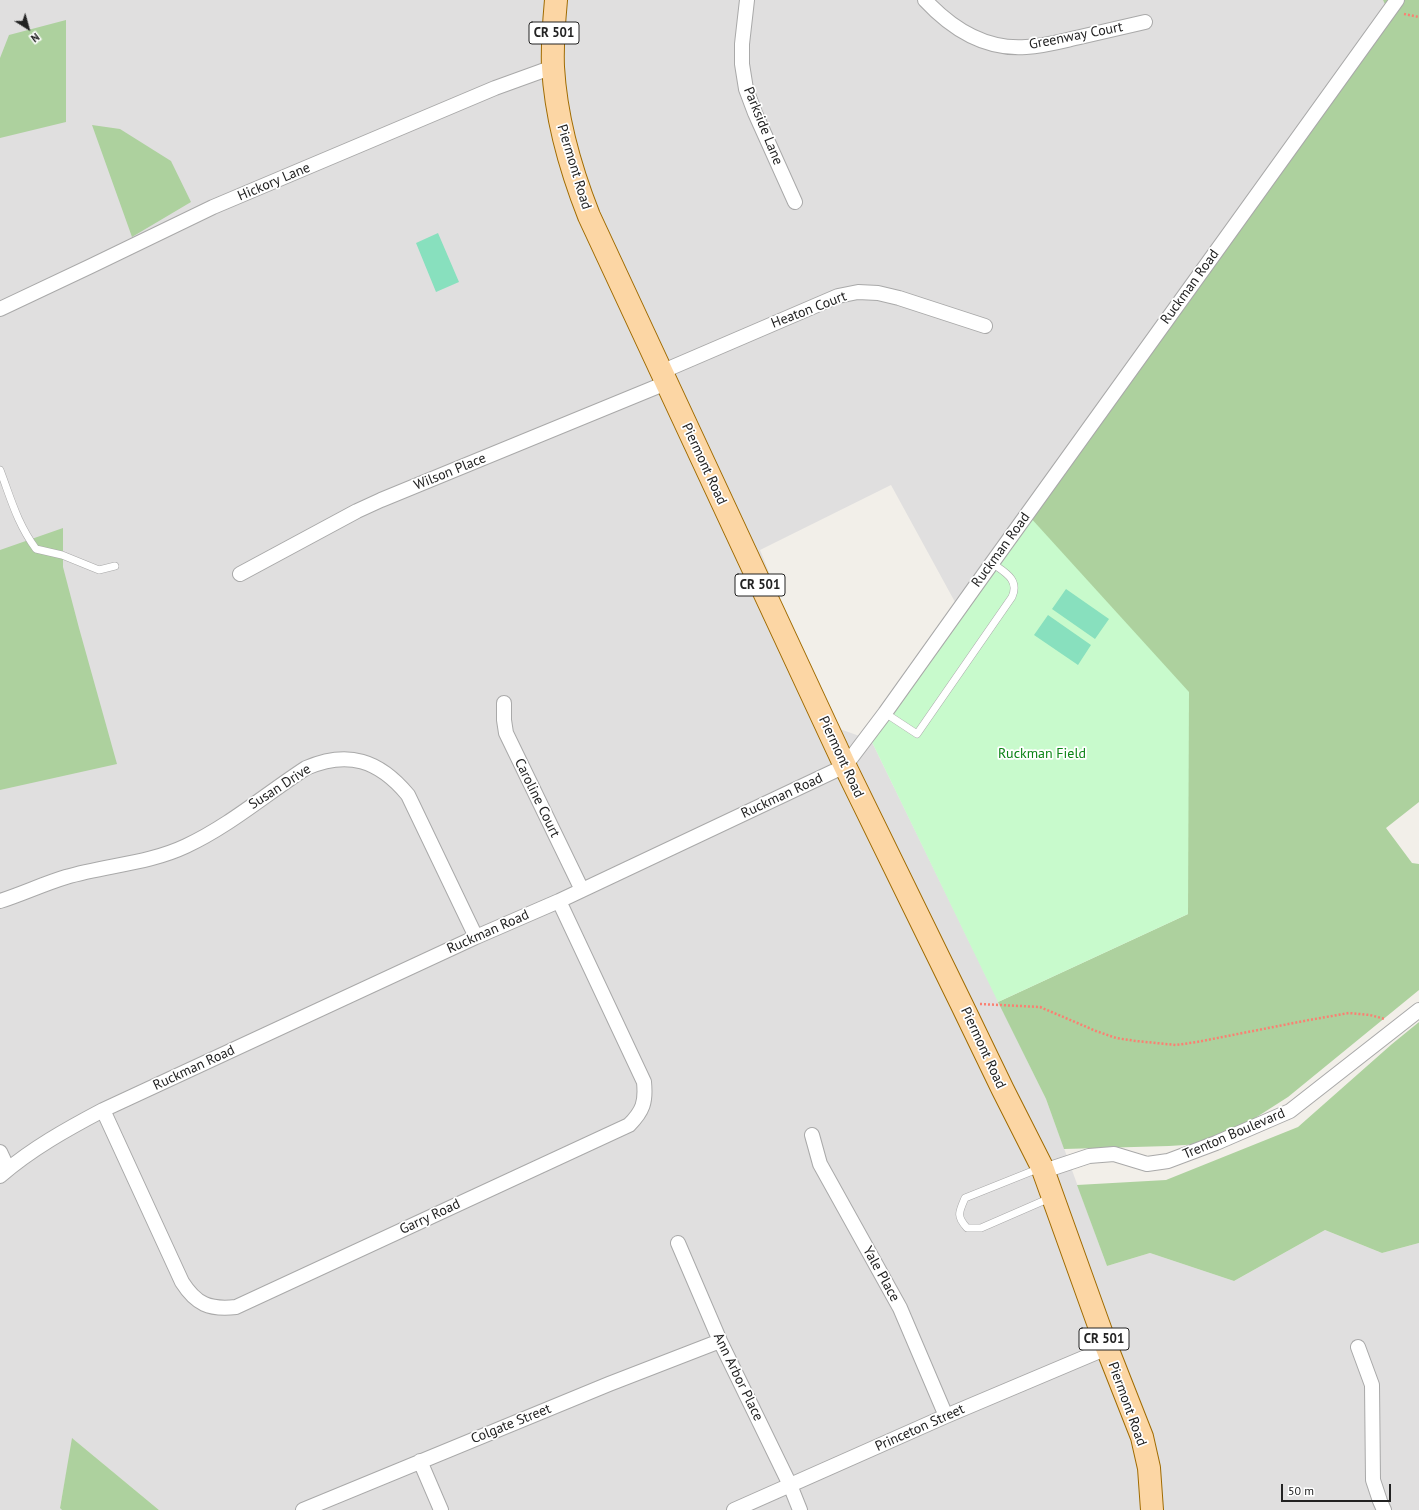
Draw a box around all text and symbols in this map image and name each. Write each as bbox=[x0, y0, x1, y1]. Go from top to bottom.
north arrow bbox=[8, 8, 48, 48]
street label: Greenway Court bbox=[1028, 19, 1124, 53]
road number: CR 501 bbox=[529, 22, 579, 44]
text: N bbox=[28, 30, 42, 45]
street label: Parkside Lane bbox=[740, 85, 786, 167]
street label: Piermont Road bbox=[553, 122, 595, 212]
street label: Hickory Lane bbox=[235, 159, 313, 205]
street label: Ruckman Road bbox=[1157, 246, 1223, 328]
street label: Heaton Court bbox=[769, 288, 849, 332]
street label: Piermont Road bbox=[678, 421, 730, 507]
street label: Wilson Place bbox=[412, 450, 488, 494]
street label: Ruckman Road bbox=[968, 509, 1034, 591]
road number: CR 501 bbox=[735, 574, 785, 596]
street label: Piermont Road bbox=[815, 714, 867, 800]
park label: Ruckman Field bbox=[998, 746, 1086, 762]
street label: Caroline Court bbox=[511, 756, 563, 840]
street label: Susan Drive bbox=[246, 761, 314, 813]
street label: Ruckman Road bbox=[739, 770, 825, 822]
street label: Ruckman Road bbox=[444, 906, 532, 958]
street label: Piermont Road bbox=[957, 1005, 1009, 1091]
street label: Ruckman Road bbox=[151, 1042, 237, 1094]
street label: Trenton Boulevard bbox=[1180, 1105, 1288, 1163]
street label: Garry Road bbox=[397, 1196, 463, 1238]
street label: Yale Place bbox=[859, 1243, 903, 1305]
road number: CR 501 bbox=[1079, 1328, 1129, 1350]
street label: Ann Arbor Place bbox=[709, 1330, 767, 1424]
street label: Piermont Road bbox=[1104, 1360, 1150, 1448]
street label: Colgate Street bbox=[469, 1400, 553, 1448]
street label: Princeton Street bbox=[873, 1401, 967, 1455]
scale bar bbox=[1283, 1476, 1393, 1502]
text: 50 m bbox=[1288, 1483, 1314, 1498]

